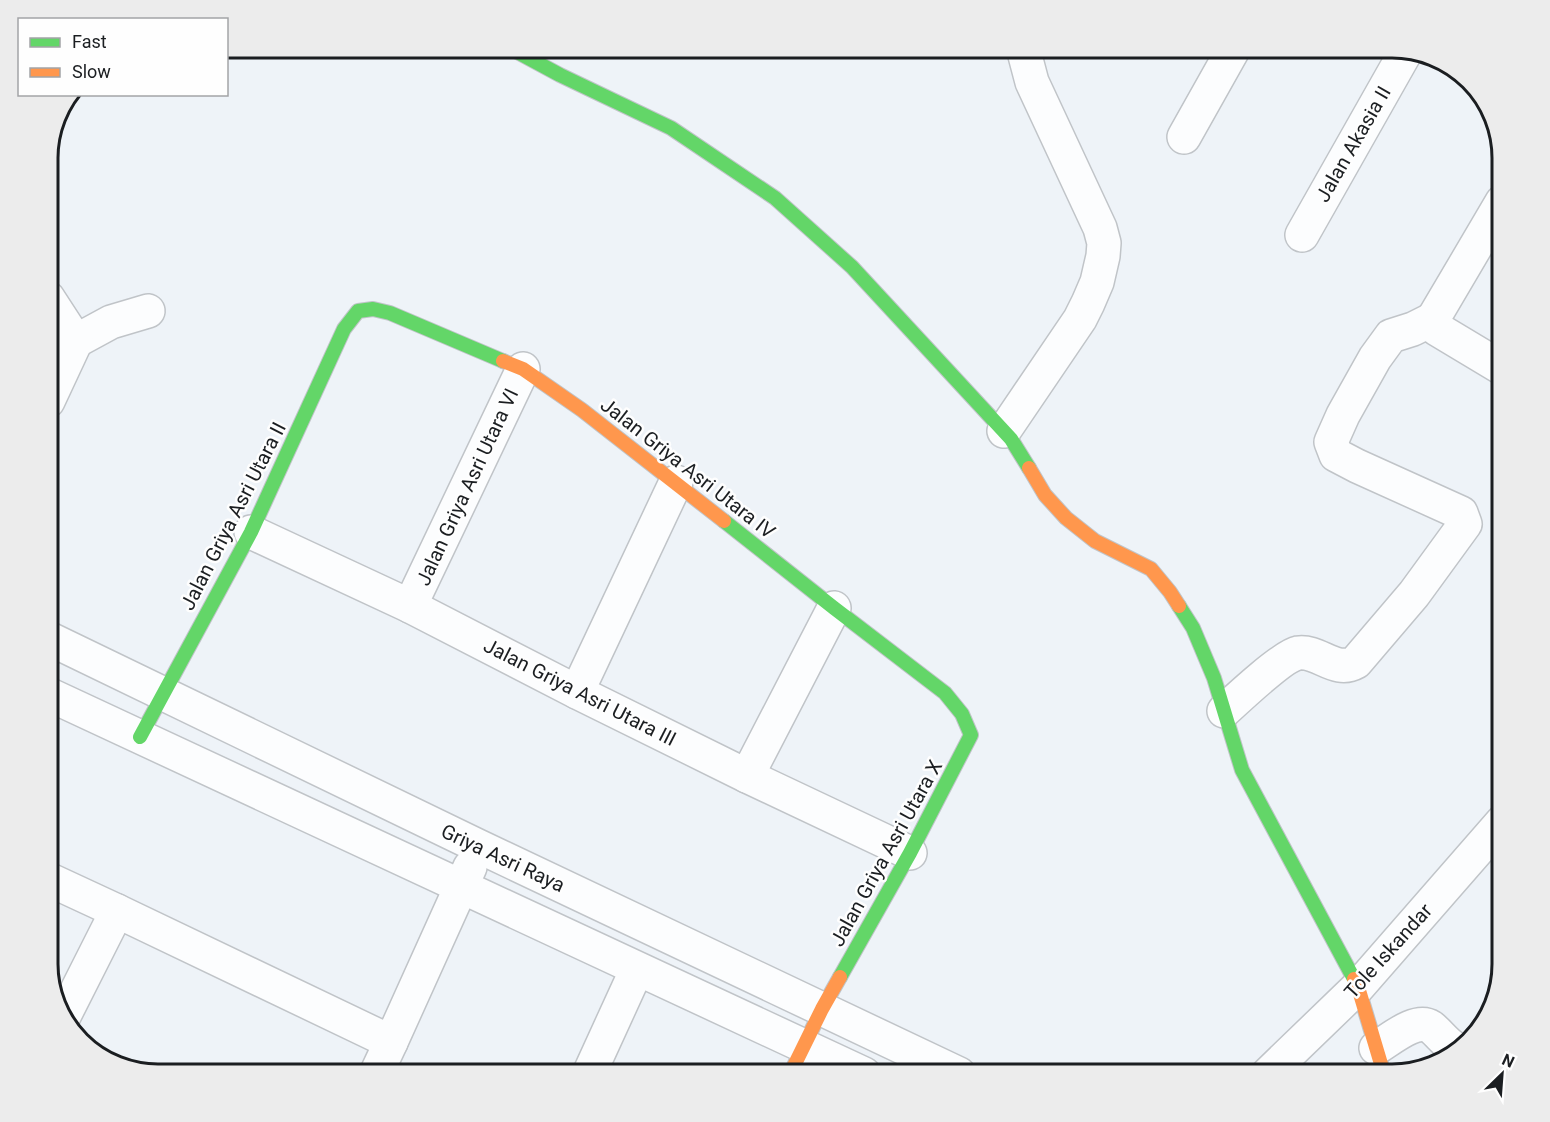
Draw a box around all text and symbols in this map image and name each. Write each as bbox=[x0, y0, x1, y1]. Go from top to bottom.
legend bbox=[18, 18, 228, 96]
text: Fast bbox=[72, 31, 107, 52]
text: Slow bbox=[72, 61, 111, 82]
street label: Jalan Akasia II bbox=[1310, 82, 1396, 206]
street label: Jalan Griya Asri Utara VI bbox=[411, 385, 523, 589]
street label: Jalan Griya Asri Utara IV bbox=[596, 392, 780, 544]
street label: Jalan Griya Asri Utara II bbox=[175, 418, 291, 614]
street label: Jalan Griya Asri Utara III bbox=[480, 633, 680, 751]
street label: Jalan Griya Asri Utara X bbox=[825, 755, 947, 950]
street label: Griya Asri Raya bbox=[437, 819, 569, 897]
street label: Tole Iskandar bbox=[1339, 898, 1437, 1003]
north arrow bbox=[1472, 1044, 1532, 1104]
text: N bbox=[1499, 1050, 1517, 1072]

